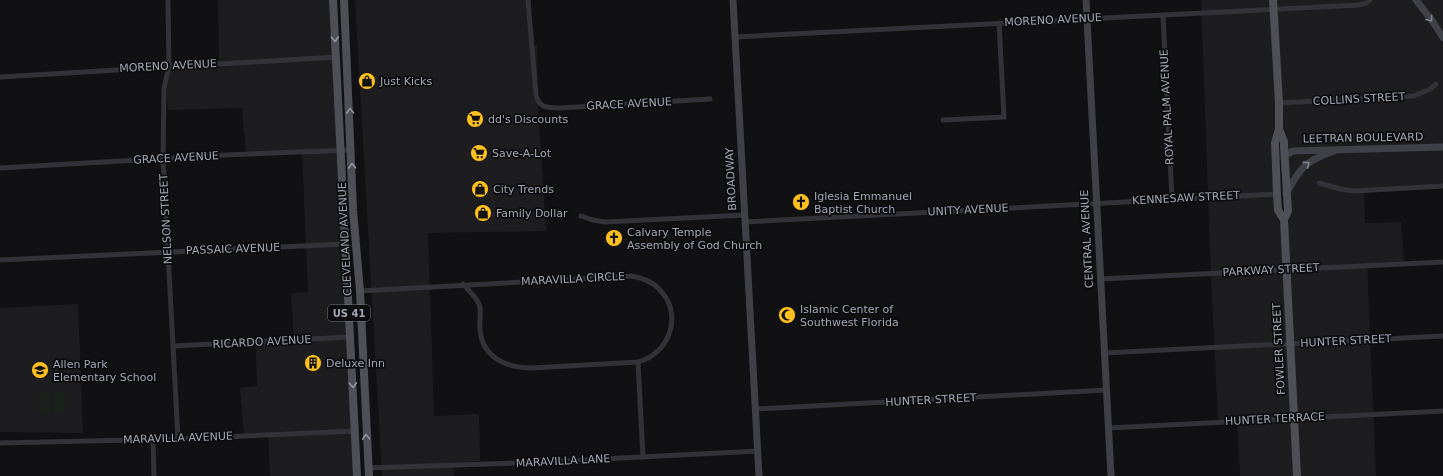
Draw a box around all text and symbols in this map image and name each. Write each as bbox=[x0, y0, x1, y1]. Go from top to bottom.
street label: MORENO AVENUE bbox=[1004, 11, 1102, 29]
one-way arrow bbox=[1425, 14, 1432, 21]
one-way arrow bbox=[331, 36, 340, 42]
street label: ROYAL PALM AVENUE bbox=[1157, 49, 1177, 165]
street label: MORENO AVENUE bbox=[119, 57, 217, 75]
shop icon: Just Kicks bbox=[357, 71, 377, 91]
place label: Just Kicks bbox=[379, 75, 432, 88]
street label: COLLINS STREET bbox=[1312, 90, 1406, 108]
street label: GRACE AVENUE bbox=[586, 95, 672, 113]
one-way arrow bbox=[345, 108, 354, 114]
supermarket icon: dd's Discounts bbox=[465, 109, 485, 129]
place label: dd's Discounts bbox=[488, 113, 569, 126]
street label: LEETRAN BOULEVARD bbox=[1302, 130, 1424, 146]
supermarket icon: Save-A-Lot bbox=[469, 143, 489, 163]
place label: Save-A-Lot bbox=[492, 147, 552, 160]
street label: BROADWAY bbox=[723, 147, 739, 211]
street label: GRACE AVENUE bbox=[133, 149, 219, 167]
one-way arrow bbox=[1303, 162, 1310, 169]
one-way arrow bbox=[348, 163, 356, 169]
street label: NELSON STREET bbox=[157, 173, 175, 265]
shop icon: City Trends bbox=[470, 179, 490, 199]
street label: CLEVELAND AVENUE bbox=[336, 182, 354, 296]
place label: City Trends bbox=[493, 183, 554, 196]
street label: CENTRAL AVENUE bbox=[1078, 189, 1096, 288]
street label: KENNESAW STREET bbox=[1132, 189, 1241, 207]
place label: Iglesia Emmanuel Baptist Church bbox=[814, 190, 912, 216]
church icon: Iglesia Emmanuel Baptist Church bbox=[791, 192, 811, 212]
street label: UNITY AVENUE bbox=[927, 201, 1009, 219]
shop icon: Family Dollar bbox=[473, 203, 493, 223]
place label: Family Dollar bbox=[496, 207, 568, 220]
place label: Calvary Temple Assembly of God Church bbox=[627, 226, 762, 252]
church icon: Calvary Temple Assembly of God Church bbox=[604, 228, 624, 248]
street label: PASSAIC AVENUE bbox=[186, 241, 280, 257]
street label: PARKWAY STREET bbox=[1222, 261, 1320, 279]
street label: MARAVILLA CIRCLE bbox=[521, 270, 625, 288]
street label: FOWLER STREET bbox=[1270, 302, 1288, 395]
place label: Islamic Center of Southwest Florida bbox=[800, 303, 899, 329]
road number: US 41 bbox=[328, 305, 370, 321]
mosque icon: Islamic Center of Southwest Florida bbox=[777, 305, 797, 325]
street label: HUNTER STREET bbox=[1300, 332, 1392, 350]
street label: RICARDO AVENUE bbox=[212, 333, 312, 351]
building icon: Deluxe Inn bbox=[303, 353, 323, 373]
place label: Deluxe Inn bbox=[326, 357, 385, 370]
place label: Allen Park Elementary School bbox=[53, 358, 156, 384]
school or university icon: Allen Park Elementary School bbox=[30, 360, 50, 380]
one-way arrow bbox=[348, 382, 357, 388]
street label: HUNTER STREET bbox=[885, 391, 977, 409]
street label: HUNTER TERRACE bbox=[1225, 410, 1325, 428]
street label: MARAVILLA AVENUE bbox=[123, 430, 233, 446]
one-way arrow bbox=[362, 434, 371, 440]
street label: MARAVILLA LANE bbox=[516, 452, 611, 470]

